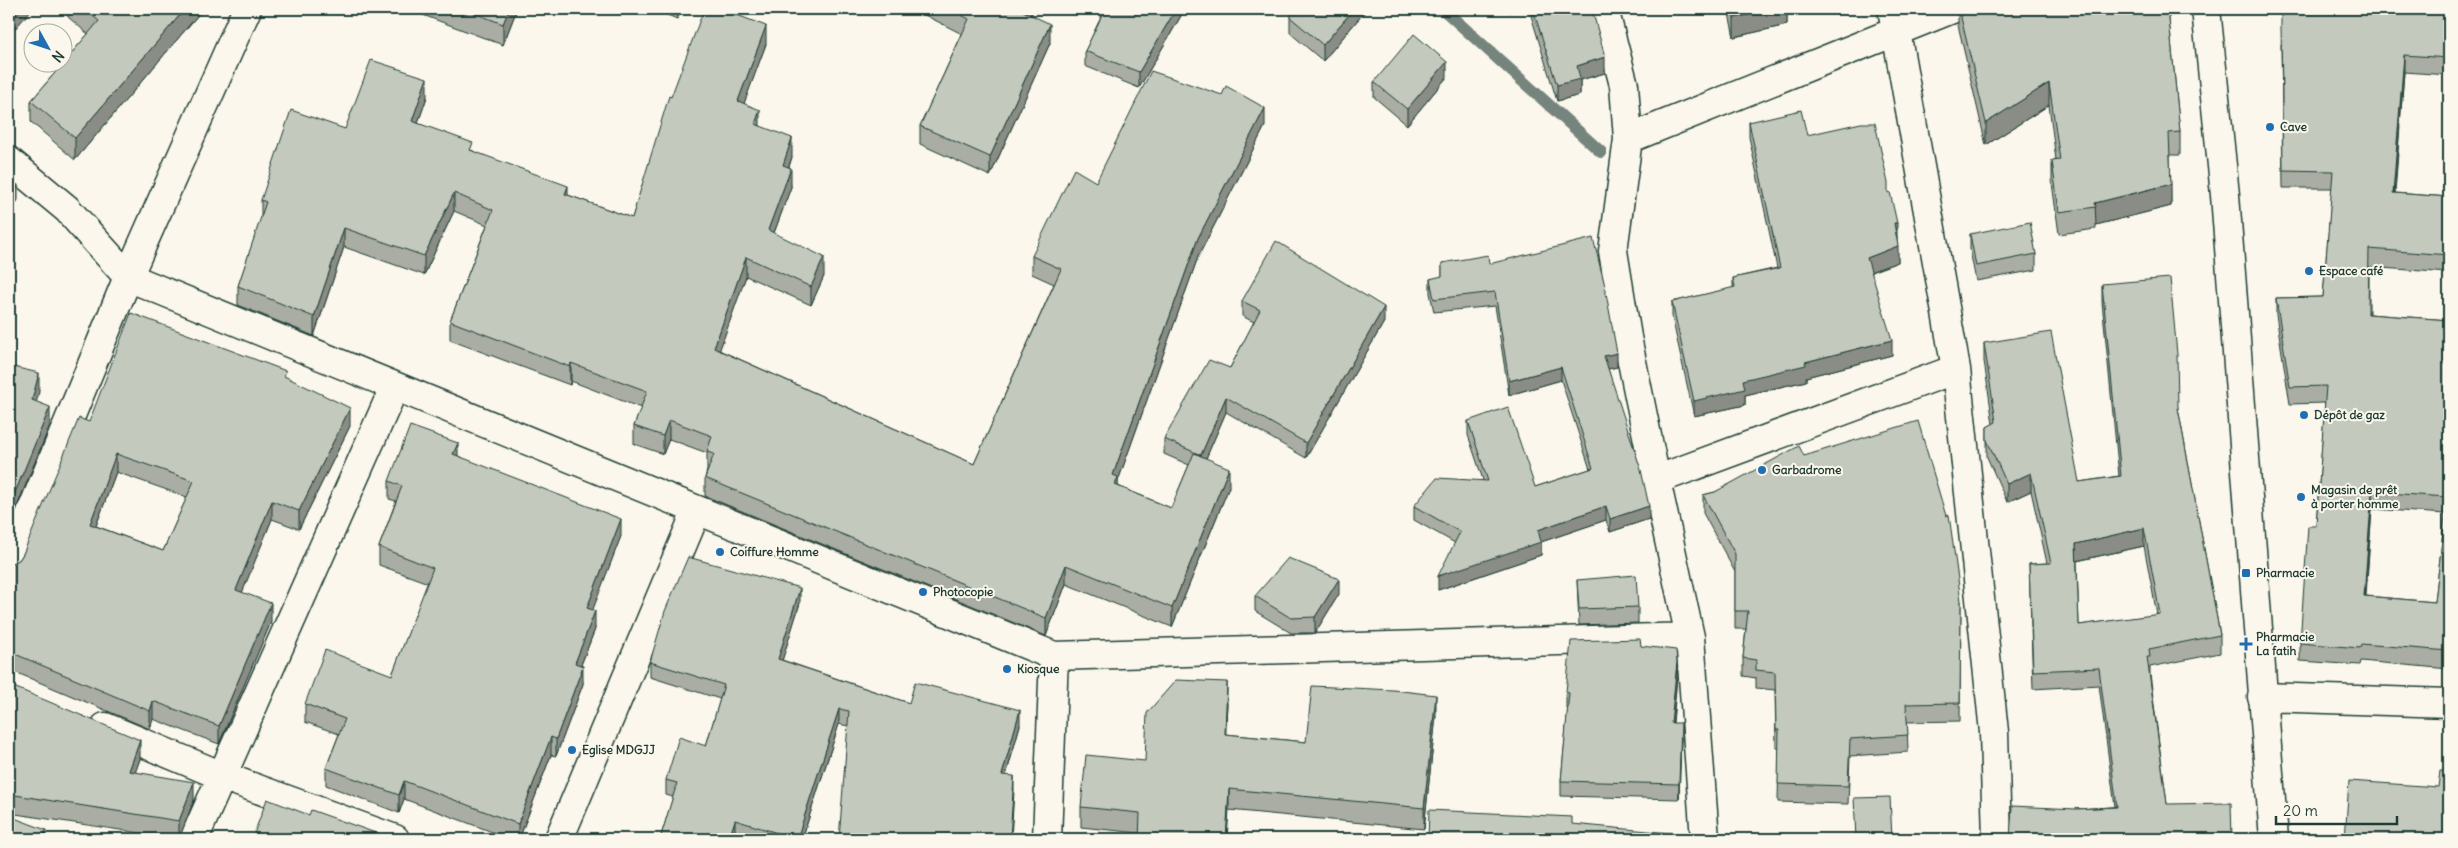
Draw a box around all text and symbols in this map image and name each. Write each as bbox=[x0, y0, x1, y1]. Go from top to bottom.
north arrow bbox=[22, 22, 72, 72]
text: N bbox=[48, 47, 68, 66]
place label: Cave bbox=[2280, 119, 2307, 134]
marker: Cave bbox=[2264, 121, 2276, 133]
place label: Espace café bbox=[2319, 263, 2384, 279]
marker: Espace café bbox=[2303, 265, 2315, 277]
place label: Dépôt de gaz bbox=[2314, 407, 2385, 423]
marker: Dépôt de gaz bbox=[2298, 409, 2310, 421]
place label: Garbadrome bbox=[1772, 462, 1842, 477]
marker: Garbadrome bbox=[1756, 464, 1768, 476]
place label: Magasin de prêt à porter homme bbox=[2311, 482, 2399, 512]
marker: Magasin de prêt à porter homme bbox=[2295, 491, 2307, 503]
place label: Coiffure Homme bbox=[730, 544, 819, 559]
marker: Coiffure Homme bbox=[714, 546, 726, 558]
place label: Pharmacie bbox=[2256, 565, 2315, 580]
marker: Pharmacie bbox=[2240, 567, 2252, 579]
place label: Photocopie bbox=[933, 584, 994, 600]
marker: Photocopie bbox=[917, 586, 929, 598]
place label: Pharmacie La fatih bbox=[2256, 629, 2315, 658]
marker: Pharmacie La fatih bbox=[2240, 638, 2252, 650]
place label: Kiosque bbox=[1017, 661, 1060, 677]
marker: Kiosque bbox=[1001, 663, 1013, 675]
place label: Eglise MDGJJ bbox=[582, 742, 656, 758]
marker: Eglise MDGJJ bbox=[566, 744, 578, 756]
scale bar bbox=[2276, 793, 2397, 825]
text: 20 m bbox=[2283, 801, 2318, 820]

